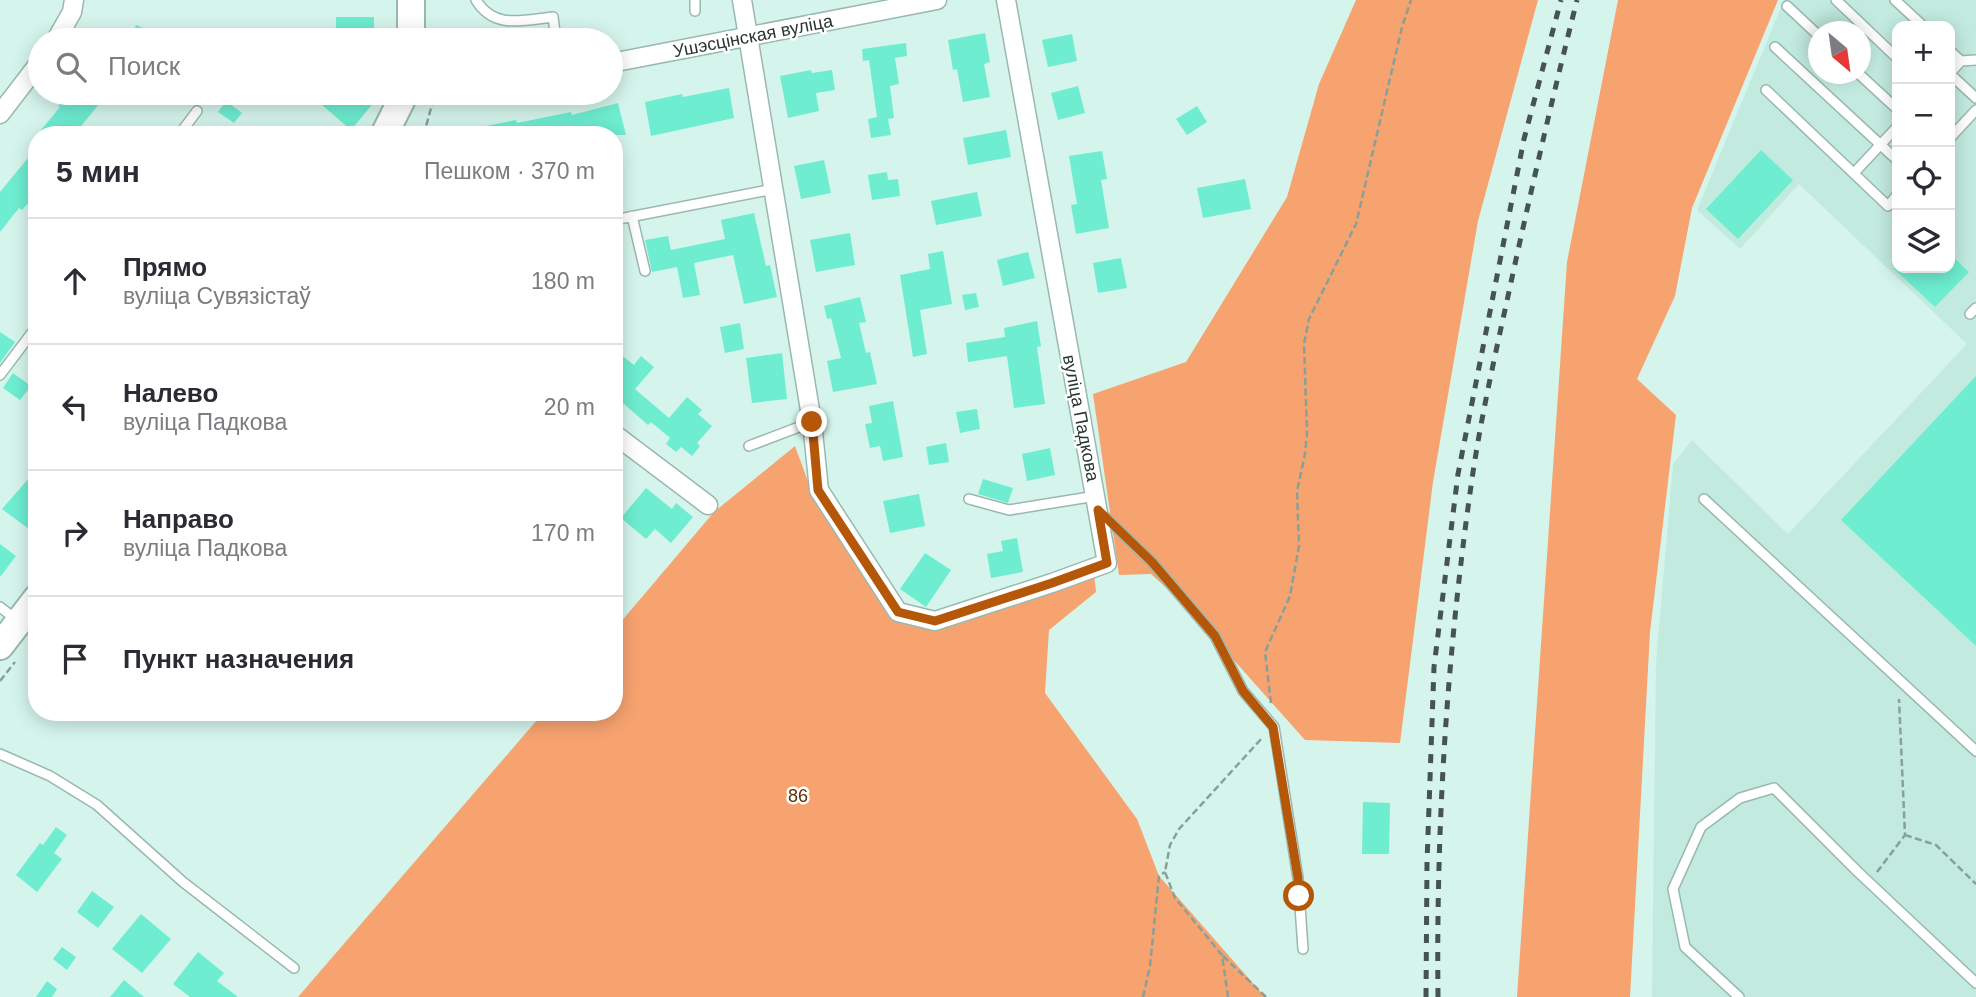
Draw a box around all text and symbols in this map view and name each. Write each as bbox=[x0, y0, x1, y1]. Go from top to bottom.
street label: Ушэсцінская вуліца bbox=[672, 11, 835, 61]
north arrow bbox=[1808, 21, 1871, 84]
map controls bbox=[1892, 21, 1955, 273]
button: + bbox=[1892, 21, 1955, 84]
search box bbox=[28, 28, 623, 105]
icon: search bbox=[52, 48, 90, 86]
text: Поиск bbox=[108, 51, 180, 81]
button: − bbox=[1892, 84, 1955, 147]
button: locate bbox=[1892, 147, 1955, 210]
text: 5 мин bbox=[56, 155, 140, 188]
text: Пешком · 370 m bbox=[424, 158, 595, 184]
button: layers bbox=[1892, 210, 1955, 273]
text: Прямо bbox=[123, 252, 207, 282]
icon: ahead bbox=[56, 262, 94, 300]
text: 180 m bbox=[531, 268, 595, 294]
text: вуліца Сувязістаў bbox=[123, 283, 311, 309]
street label: вуліца Падкова bbox=[1059, 353, 1103, 484]
text: Налево bbox=[123, 378, 218, 408]
icon: left bbox=[56, 388, 94, 426]
text: 20 m bbox=[544, 394, 595, 420]
route end bbox=[796, 406, 827, 437]
text: вуліца Падкова bbox=[123, 409, 287, 435]
text: Направо bbox=[123, 504, 234, 534]
icon: right bbox=[56, 514, 94, 552]
text: 170 m bbox=[531, 520, 595, 546]
text: вуліца Падкова bbox=[123, 535, 287, 561]
icon: arrive bbox=[56, 640, 94, 678]
text: Пункт назначения bbox=[123, 644, 354, 674]
park label: 86 bbox=[788, 786, 808, 806]
route start bbox=[1283, 880, 1314, 911]

